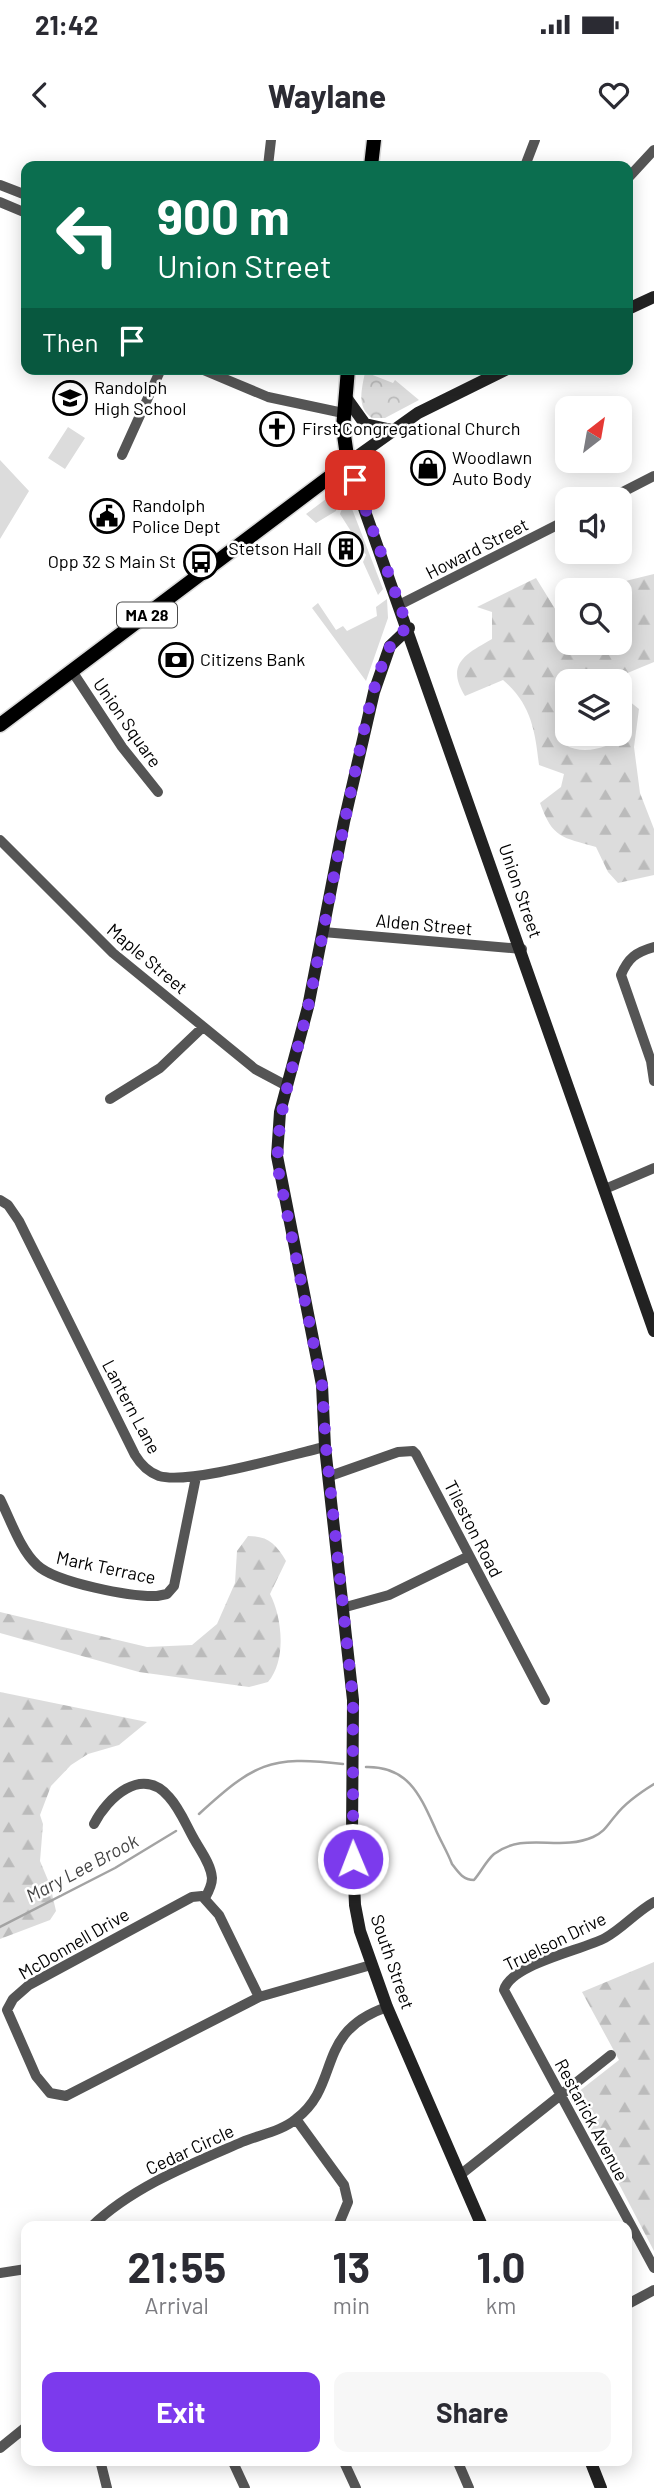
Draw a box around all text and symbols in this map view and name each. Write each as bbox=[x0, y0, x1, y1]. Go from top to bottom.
text: 21:42 bbox=[35, 9, 98, 40]
icon: back bbox=[21, 76, 59, 114]
text: Waylane bbox=[268, 76, 386, 114]
icon: heart bbox=[595, 76, 633, 114]
text: 900 m bbox=[157, 186, 290, 245]
icon: left bbox=[42, 189, 133, 280]
text: Union Street bbox=[157, 246, 332, 284]
icon: arrive bbox=[113, 322, 151, 360]
text: Then bbox=[42, 326, 99, 357]
place label: Randolph High School bbox=[94, 376, 187, 419]
school or university icon: Randolph High School bbox=[51, 379, 89, 417]
north arrow bbox=[555, 396, 632, 472]
map controls bbox=[555, 396, 632, 746]
church icon: First Congregational Church bbox=[258, 410, 296, 448]
place label: First Congregational Church bbox=[302, 417, 520, 439]
place label: Woodlawn Auto Body bbox=[452, 446, 532, 489]
shop icon: Woodlawn Auto Body bbox=[409, 449, 447, 487]
pin bbox=[325, 450, 385, 510]
icon: arrive bbox=[336, 461, 374, 499]
button: sound bbox=[555, 487, 632, 564]
place label: Randolph Police Dept bbox=[132, 494, 221, 537]
public building icon: Randolph Police Dept bbox=[88, 497, 126, 535]
street label: Howard Street bbox=[422, 513, 532, 583]
building icon: Stetson Hall bbox=[327, 530, 365, 568]
place label: Stetson Hall bbox=[228, 537, 322, 559]
bus stop icon: Opp 32 S Main St bbox=[182, 543, 220, 581]
place label: Opp 32 S Main St bbox=[48, 550, 176, 572]
button: search bbox=[555, 578, 632, 655]
road number: MA 28 bbox=[117, 602, 177, 628]
bank icon: Citizens Bank bbox=[157, 641, 195, 679]
place label: Citizens Bank bbox=[200, 648, 305, 670]
button: layers bbox=[555, 669, 632, 746]
street label: Union Square bbox=[89, 673, 167, 772]
street label: Union Street bbox=[495, 841, 547, 941]
street label: Alden Street bbox=[375, 909, 473, 939]
street label: Maple Street bbox=[103, 918, 192, 998]
street label: Lantern Lane bbox=[98, 1356, 166, 1457]
street label: Tileston Road bbox=[440, 1476, 508, 1581]
street label: Mark Terrace bbox=[55, 1546, 158, 1588]
position arrow bbox=[316, 1822, 390, 1896]
water label: Mary Lee Brook bbox=[22, 1828, 143, 1907]
street label: McDonnell Drive bbox=[14, 1903, 133, 1984]
street label: Truelson Drive bbox=[500, 1907, 609, 1975]
street label: South Street bbox=[366, 1911, 419, 2012]
street label: Restarick Avenue bbox=[550, 2055, 633, 2184]
street label: Cedar Circle bbox=[142, 2119, 237, 2179]
text: 21:55 bbox=[127, 2241, 226, 2291]
text: 13 bbox=[333, 2241, 370, 2291]
text: 1.0 bbox=[476, 2241, 526, 2291]
text: Arrival bbox=[145, 2291, 209, 2319]
text: min bbox=[333, 2291, 370, 2319]
text: km bbox=[486, 2291, 516, 2319]
button: Exit bbox=[42, 2372, 320, 2452]
button: Share bbox=[334, 2372, 611, 2452]

